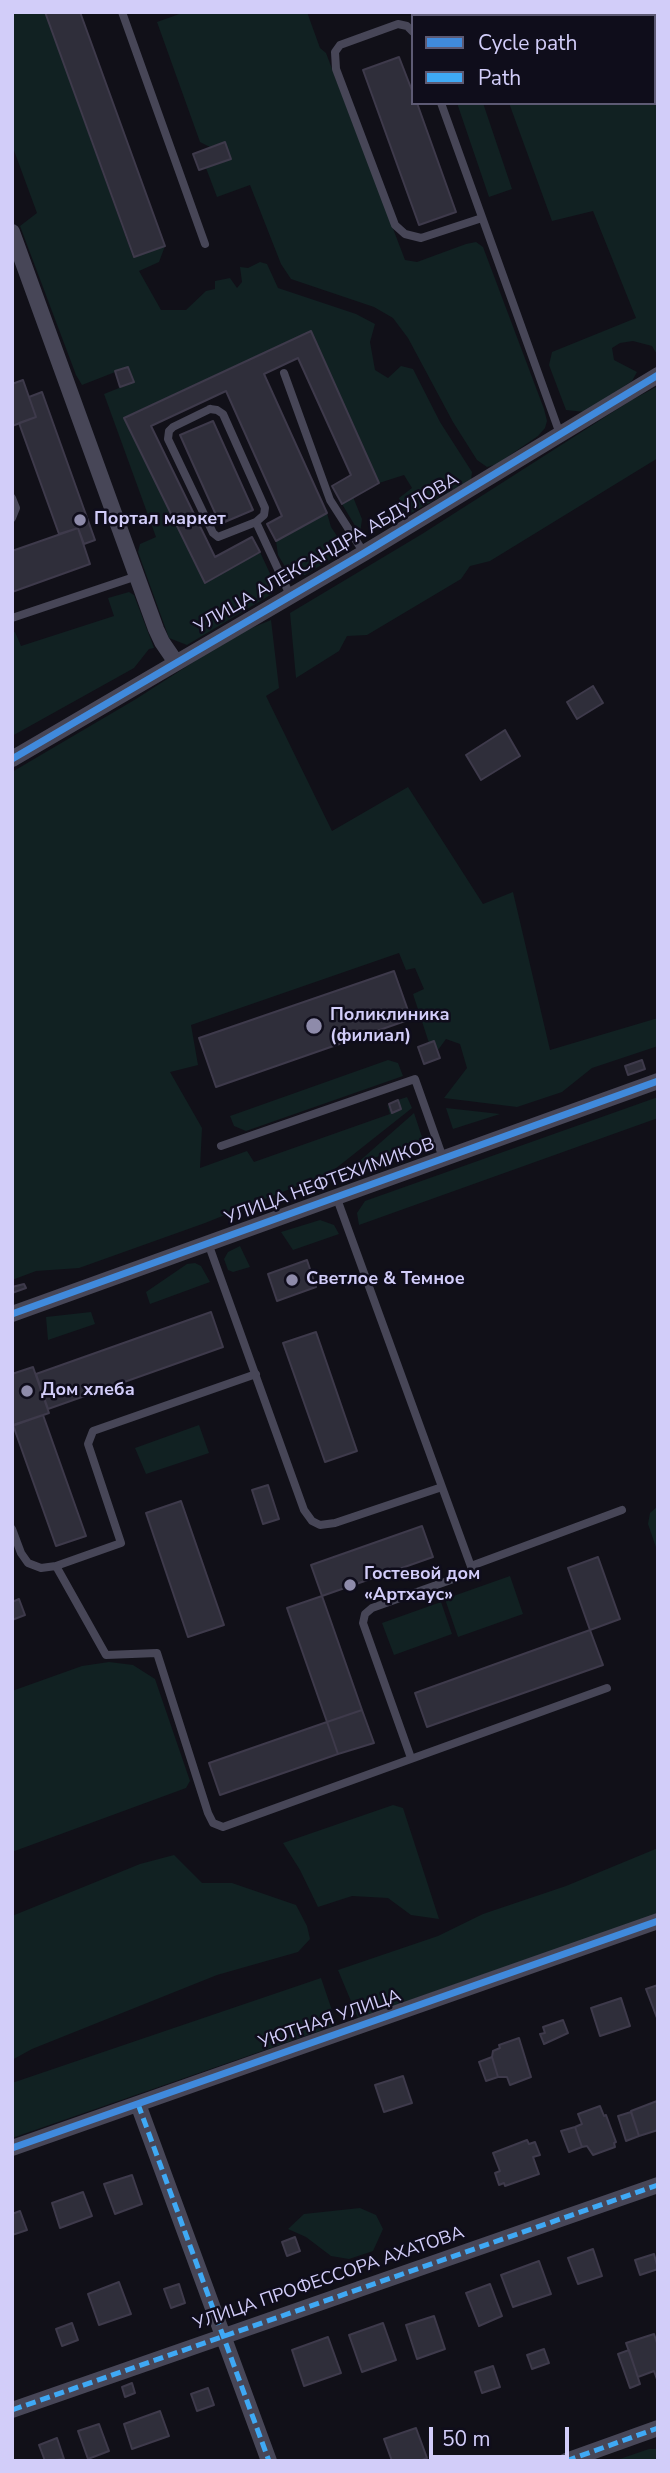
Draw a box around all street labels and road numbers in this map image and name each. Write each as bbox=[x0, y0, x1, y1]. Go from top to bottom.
street label: УЛИЦА АЛЕКСАНДРА АБДУЛОВА bbox=[191, 469, 463, 639]
street label: УЛИЦА НЕФТЕХИМИКОВ bbox=[222, 1134, 438, 1230]
street label: УЮТНАЯ УЛИЦА bbox=[256, 1986, 404, 2054]
street label: УЛИЦА ПРОФЕССОРА АХАТОВА bbox=[191, 2222, 467, 2336]

